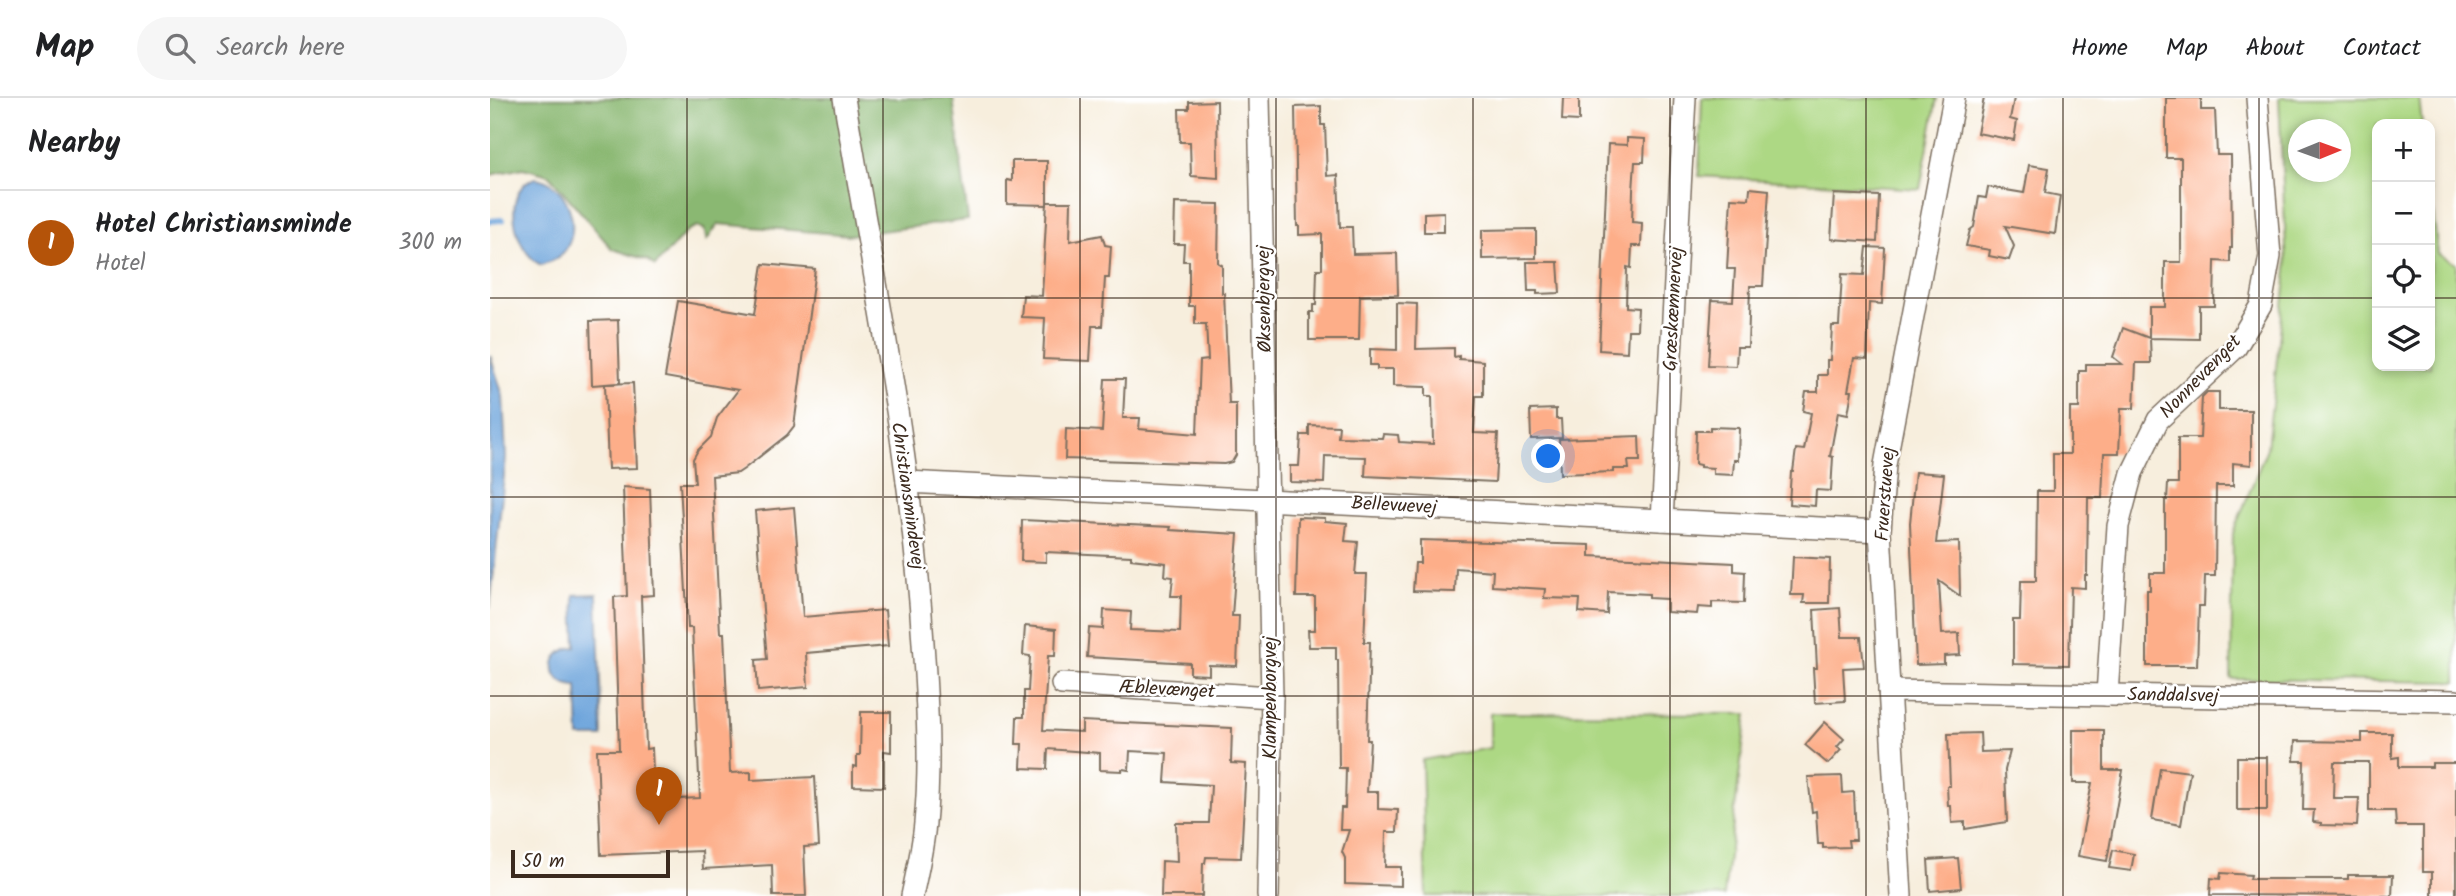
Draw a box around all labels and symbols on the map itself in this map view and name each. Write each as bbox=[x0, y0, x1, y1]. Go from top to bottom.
north arrow bbox=[2288, 119, 2351, 182]
street label: Øksenbjergvej bbox=[1249, 244, 1281, 353]
street label: Græskæmnervej bbox=[1656, 245, 1692, 372]
street label: Nonnevænget bbox=[2153, 327, 2250, 426]
street label: Christiansmindevej bbox=[882, 420, 932, 573]
your location bbox=[1531, 439, 1565, 473]
street label: Fruerstuevej bbox=[1868, 445, 1904, 542]
street label: Bellevuevej bbox=[1350, 489, 1439, 523]
street label: Klampenborgvej bbox=[1256, 635, 1286, 759]
street label: Æblevænget bbox=[1118, 673, 1216, 708]
street label: Sanddalsvej bbox=[2127, 680, 2220, 712]
pin: 1 bbox=[636, 767, 682, 825]
scale bar bbox=[511, 847, 670, 879]

